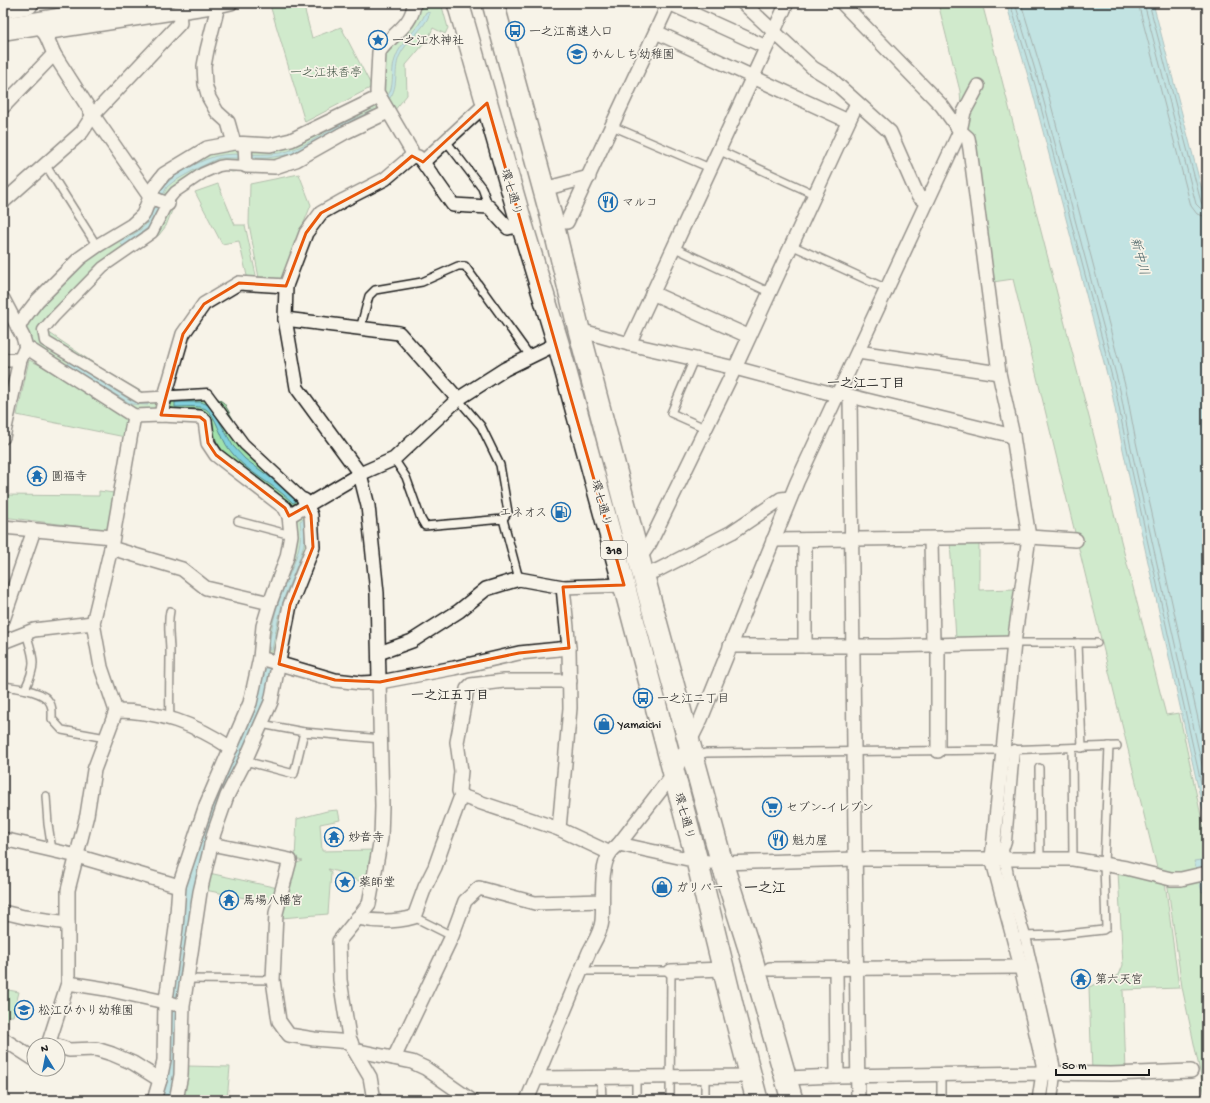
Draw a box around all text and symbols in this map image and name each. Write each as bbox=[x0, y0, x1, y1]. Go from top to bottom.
bus stop icon: 一之江高速入口 bbox=[504, 20, 526, 42]
place label: 一之江高速入口 bbox=[529, 25, 613, 40]
place icon: 一之江水神社 bbox=[367, 29, 389, 51]
place label: 一之江水神社 bbox=[392, 34, 464, 49]
school or university icon: かんしち幼稚園 bbox=[566, 43, 588, 65]
place label: かんしち幼稚園 bbox=[591, 48, 675, 63]
park label: 一之江抹香亭 bbox=[290, 66, 362, 81]
street label: 環七通り bbox=[497, 167, 524, 218]
restaurant icon: マルコ bbox=[597, 191, 619, 213]
place label: マルコ bbox=[622, 197, 658, 211]
water label: 新中川 bbox=[1126, 236, 1152, 277]
district label: 一之江二丁目 bbox=[827, 377, 905, 392]
temple icon: 圓福寺 bbox=[26, 465, 48, 487]
place label: 圓福寺 bbox=[51, 470, 87, 485]
street label: 環七通り bbox=[587, 478, 614, 529]
fuel station icon: エネオス bbox=[550, 501, 572, 523]
place label: エネオス bbox=[500, 507, 547, 521]
road number: 318 bbox=[601, 541, 627, 559]
bus stop icon: 一之江二丁目 bbox=[632, 687, 654, 709]
district label: 一之江五丁目 bbox=[411, 689, 489, 704]
place label: 一之江二丁目 bbox=[657, 693, 729, 707]
shop icon: Yamaichi bbox=[593, 713, 615, 735]
place label: Yamaichi bbox=[617, 719, 662, 733]
street label: 環七通り bbox=[670, 791, 697, 842]
supermarket icon: セブン-イレブン bbox=[761, 796, 783, 818]
place label: セブン-イレブン bbox=[786, 801, 874, 816]
temple icon: 妙音寺 bbox=[323, 826, 345, 848]
restaurant icon: 魁力屋 bbox=[767, 829, 789, 851]
place label: 妙音寺 bbox=[348, 831, 384, 846]
place label: 魁力屋 bbox=[792, 834, 828, 849]
place icon: 薬師堂 bbox=[334, 871, 356, 893]
place label: 薬師堂 bbox=[359, 876, 395, 891]
shop icon: ガリバー bbox=[651, 876, 673, 898]
district label: 一之江 bbox=[744, 881, 786, 898]
place label: ガリバー bbox=[676, 882, 724, 896]
temple icon: 馬場八幡宮 bbox=[218, 889, 240, 911]
place label: 馬場八幡宮 bbox=[243, 894, 303, 909]
temple icon: 第六天宮 bbox=[1070, 968, 1092, 990]
place label: 第六天宮 bbox=[1095, 973, 1143, 988]
school or university icon: 松江ひかり幼稚園 bbox=[13, 999, 35, 1021]
place label: 松江ひかり幼稚園 bbox=[38, 1004, 134, 1019]
north arrow bbox=[26, 1037, 66, 1077]
text: N bbox=[40, 1043, 49, 1056]
scale bar bbox=[1056, 1051, 1149, 1077]
text: 50 m bbox=[1062, 1060, 1087, 1074]

